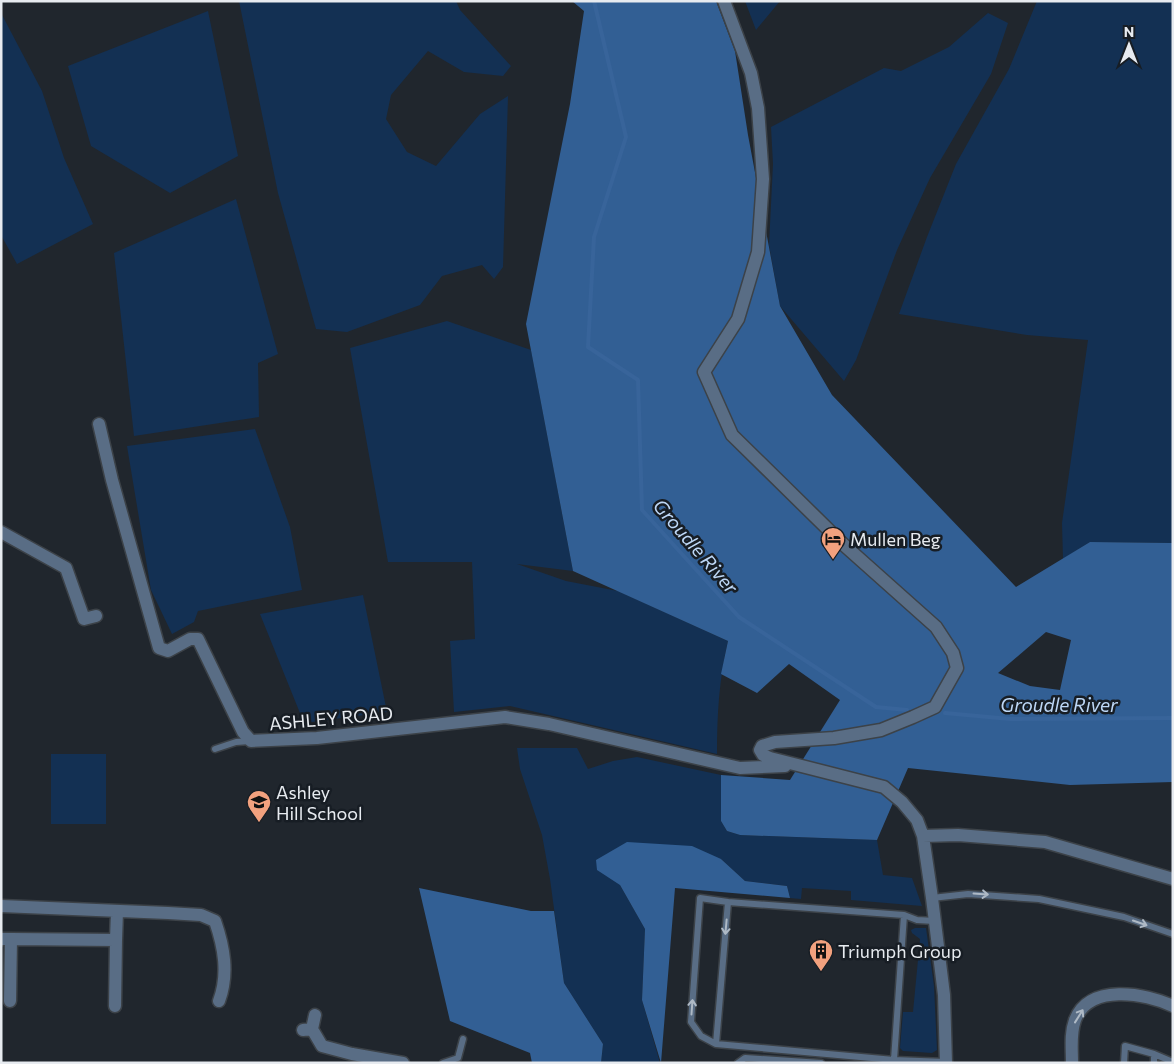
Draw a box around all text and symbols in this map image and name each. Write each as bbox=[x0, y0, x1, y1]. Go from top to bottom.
north arrow bbox=[1104, 20, 1154, 70]
text: N bbox=[1124, 23, 1134, 40]
water label: Groudle River bbox=[649, 494, 744, 599]
hotel icon: Mullen Beg bbox=[820, 526, 846, 560]
place label: Mullen Beg bbox=[850, 528, 941, 550]
water label: Groudle River bbox=[1000, 693, 1119, 716]
street label: ASHLEY ROAD bbox=[268, 702, 394, 734]
place label: Ashley Hill School bbox=[276, 781, 363, 824]
school or university icon: Ashley Hill School bbox=[246, 789, 272, 823]
one-way arrow bbox=[972, 890, 988, 899]
one-way arrow bbox=[721, 918, 731, 934]
one-way arrow bbox=[1132, 918, 1148, 928]
building icon: Triumph Group bbox=[808, 938, 834, 972]
place label: Triumph Group bbox=[838, 940, 962, 962]
one-way arrow bbox=[688, 999, 697, 1015]
one-way arrow bbox=[1073, 1009, 1084, 1023]

